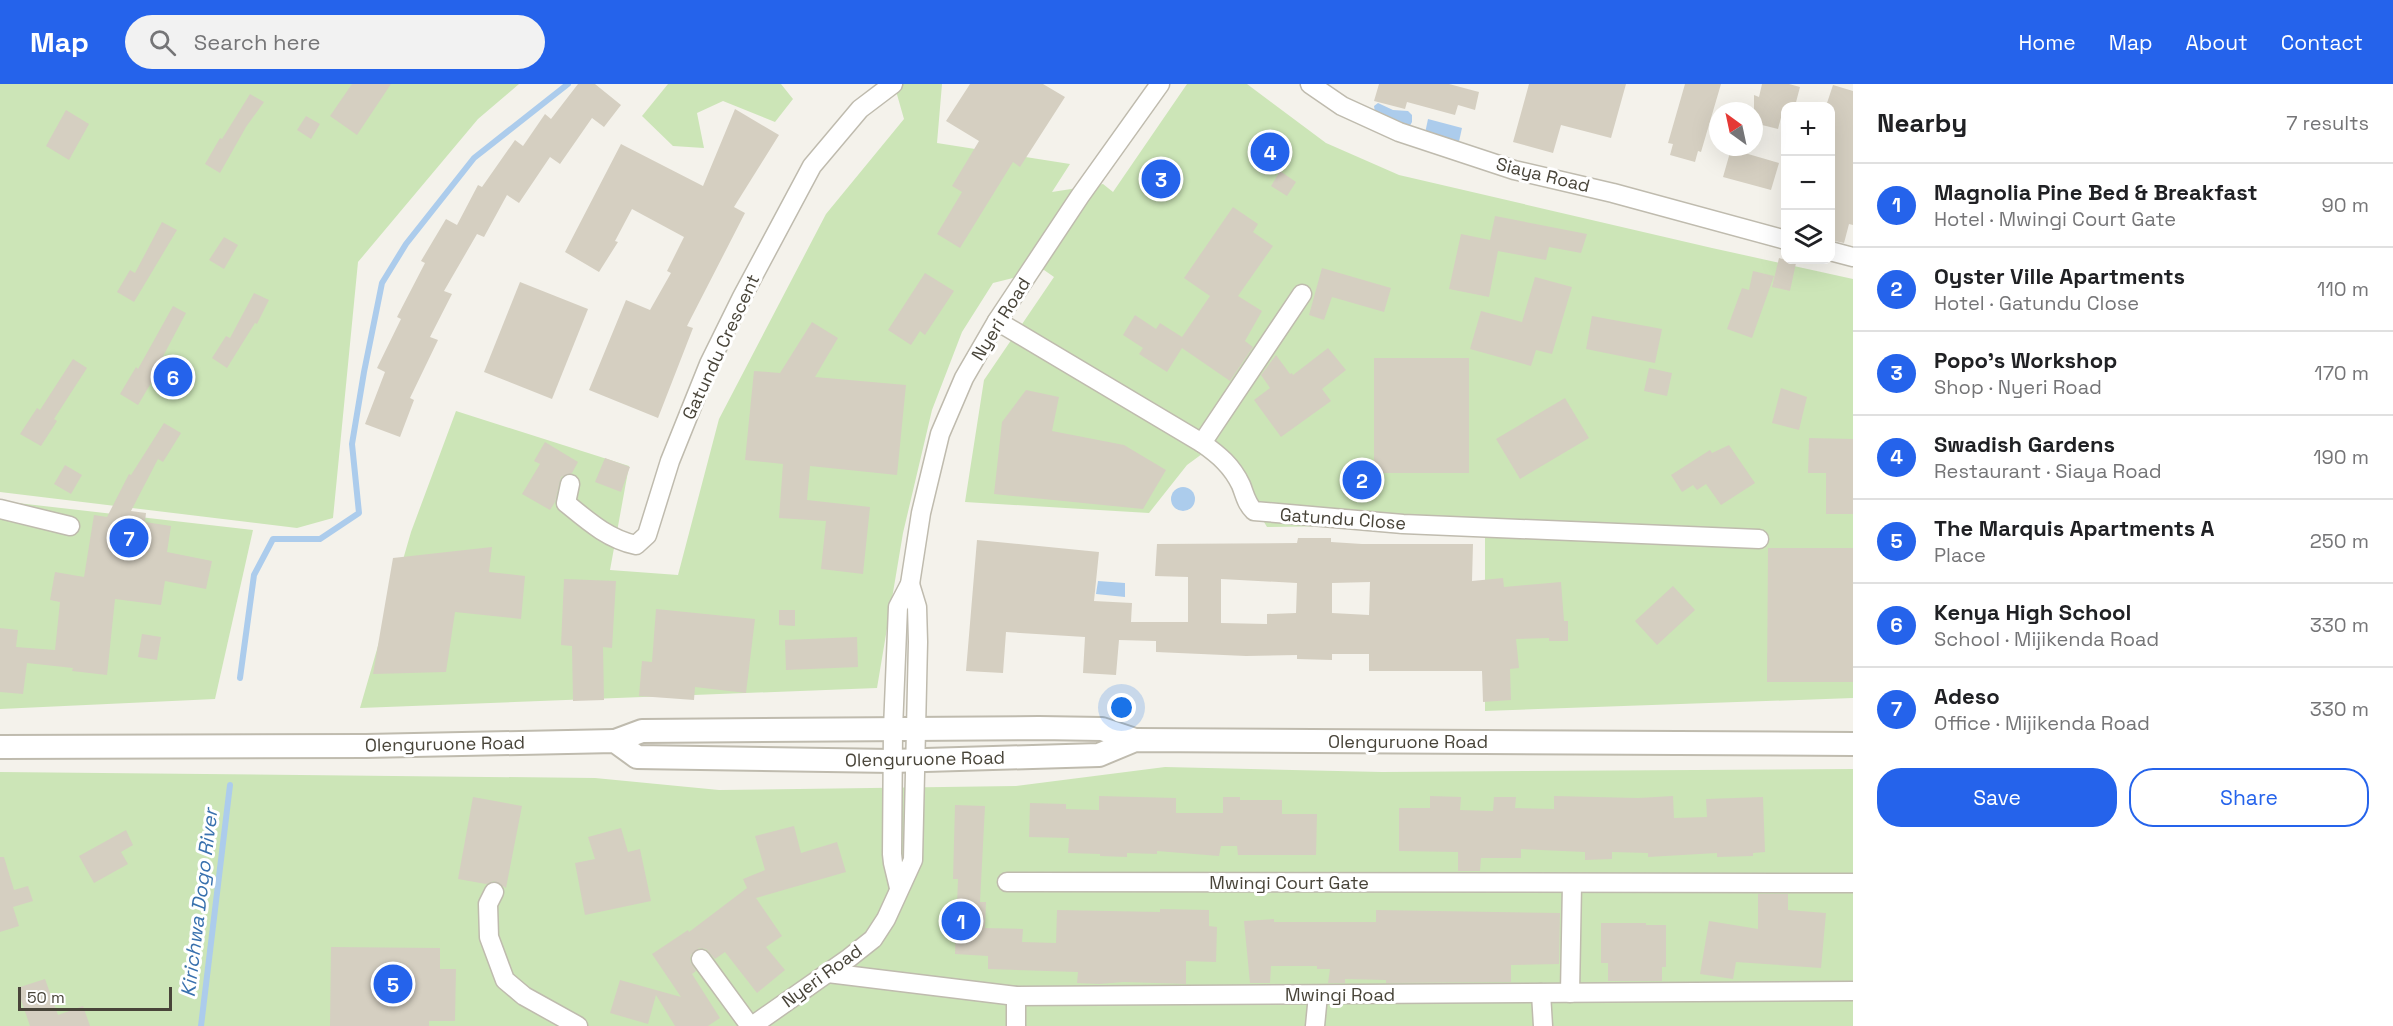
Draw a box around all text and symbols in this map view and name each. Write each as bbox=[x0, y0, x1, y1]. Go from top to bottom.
search box bbox=[125, 15, 545, 69]
text: Map bbox=[30, 24, 89, 60]
icon: search bbox=[146, 26, 179, 59]
text: Search here bbox=[194, 28, 321, 56]
text: Home bbox=[2018, 29, 2076, 56]
text: Map bbox=[2109, 29, 2153, 56]
text: About bbox=[2186, 29, 2248, 56]
text: Contact bbox=[2281, 29, 2363, 56]
north arrow bbox=[1709, 102, 1763, 156]
map controls bbox=[1781, 102, 1835, 264]
button: + bbox=[1781, 102, 1835, 156]
text: Nearby bbox=[1877, 106, 1967, 140]
text: 7 results bbox=[2286, 110, 2369, 136]
pin: 4 bbox=[1250, 130, 1290, 174]
street label: Siaya Road bbox=[1494, 152, 1592, 197]
pin: 3 bbox=[1142, 156, 1180, 202]
button: − bbox=[1781, 156, 1835, 210]
text: Magnolia Pine Bed & Breakfast bbox=[1934, 178, 2258, 206]
text: 1 bbox=[1892, 192, 1901, 218]
text: 90 m bbox=[2322, 192, 2369, 218]
text: Hotel · Mwingi Court Gate bbox=[1934, 206, 2176, 232]
button: layers bbox=[1781, 210, 1835, 264]
text: Oyster Ville Apartments bbox=[1934, 262, 2185, 290]
street label: Gatundu Crescent bbox=[677, 270, 764, 423]
street label: Nyeri Road bbox=[966, 273, 1035, 365]
text: 2 bbox=[1891, 276, 1902, 302]
text: 110 m bbox=[2317, 276, 2369, 302]
text: Hotel · Gatundu Close bbox=[1934, 290, 2139, 316]
text: Popo's Workshop bbox=[1934, 346, 2117, 374]
pin: 6 bbox=[154, 354, 192, 400]
text: 3 bbox=[1890, 360, 1903, 386]
text: 170 m bbox=[2314, 360, 2369, 386]
text: Shop · Nyeri Road bbox=[1934, 374, 2102, 400]
text: Swadish Gardens bbox=[1934, 430, 2115, 458]
text: 4 bbox=[1890, 444, 1903, 470]
text: 190 m bbox=[2313, 444, 2369, 470]
pin: 2 bbox=[1342, 458, 1382, 502]
text: Restaurant · Siaya Road bbox=[1934, 458, 2162, 484]
street label: Gatundu Close bbox=[1279, 503, 1407, 534]
text: The Marquis Apartments A bbox=[1934, 514, 2215, 542]
pin: 7 bbox=[110, 516, 148, 560]
text: 5 bbox=[1891, 528, 1903, 554]
text: 250 m bbox=[2310, 528, 2369, 554]
text: Place bbox=[1934, 542, 1986, 568]
text: Kenya High School bbox=[1934, 598, 2131, 626]
text: 6 bbox=[1890, 612, 1903, 638]
text: 330 m bbox=[2310, 612, 2369, 638]
text: School · Mijikenda Road bbox=[1934, 626, 2159, 652]
text: Adeso bbox=[1934, 682, 2000, 710]
your location bbox=[1107, 693, 1136, 722]
text: 7 bbox=[1891, 696, 1902, 722]
text: 330 m bbox=[2310, 696, 2369, 722]
text: Office · Mijikenda Road bbox=[1934, 710, 2150, 736]
street label: Olenguruone Road bbox=[1328, 730, 1488, 753]
street label: Olenguruone Road bbox=[365, 731, 525, 756]
street label: Olenguruone Road bbox=[845, 746, 1005, 771]
button: Save bbox=[1877, 768, 2117, 827]
button: Share bbox=[2129, 768, 2369, 827]
water label: Kirichwa Dogo River bbox=[175, 805, 224, 999]
street label: Mwingi Court Gate bbox=[1209, 871, 1369, 894]
pin: 1 bbox=[942, 898, 980, 944]
street label: Nyeri Road bbox=[777, 939, 866, 1012]
pin: 5 bbox=[374, 962, 412, 1006]
street label: Mwingi Road bbox=[1285, 983, 1395, 1006]
scale bar bbox=[18, 984, 172, 1012]
text: 50 m bbox=[27, 987, 65, 1008]

